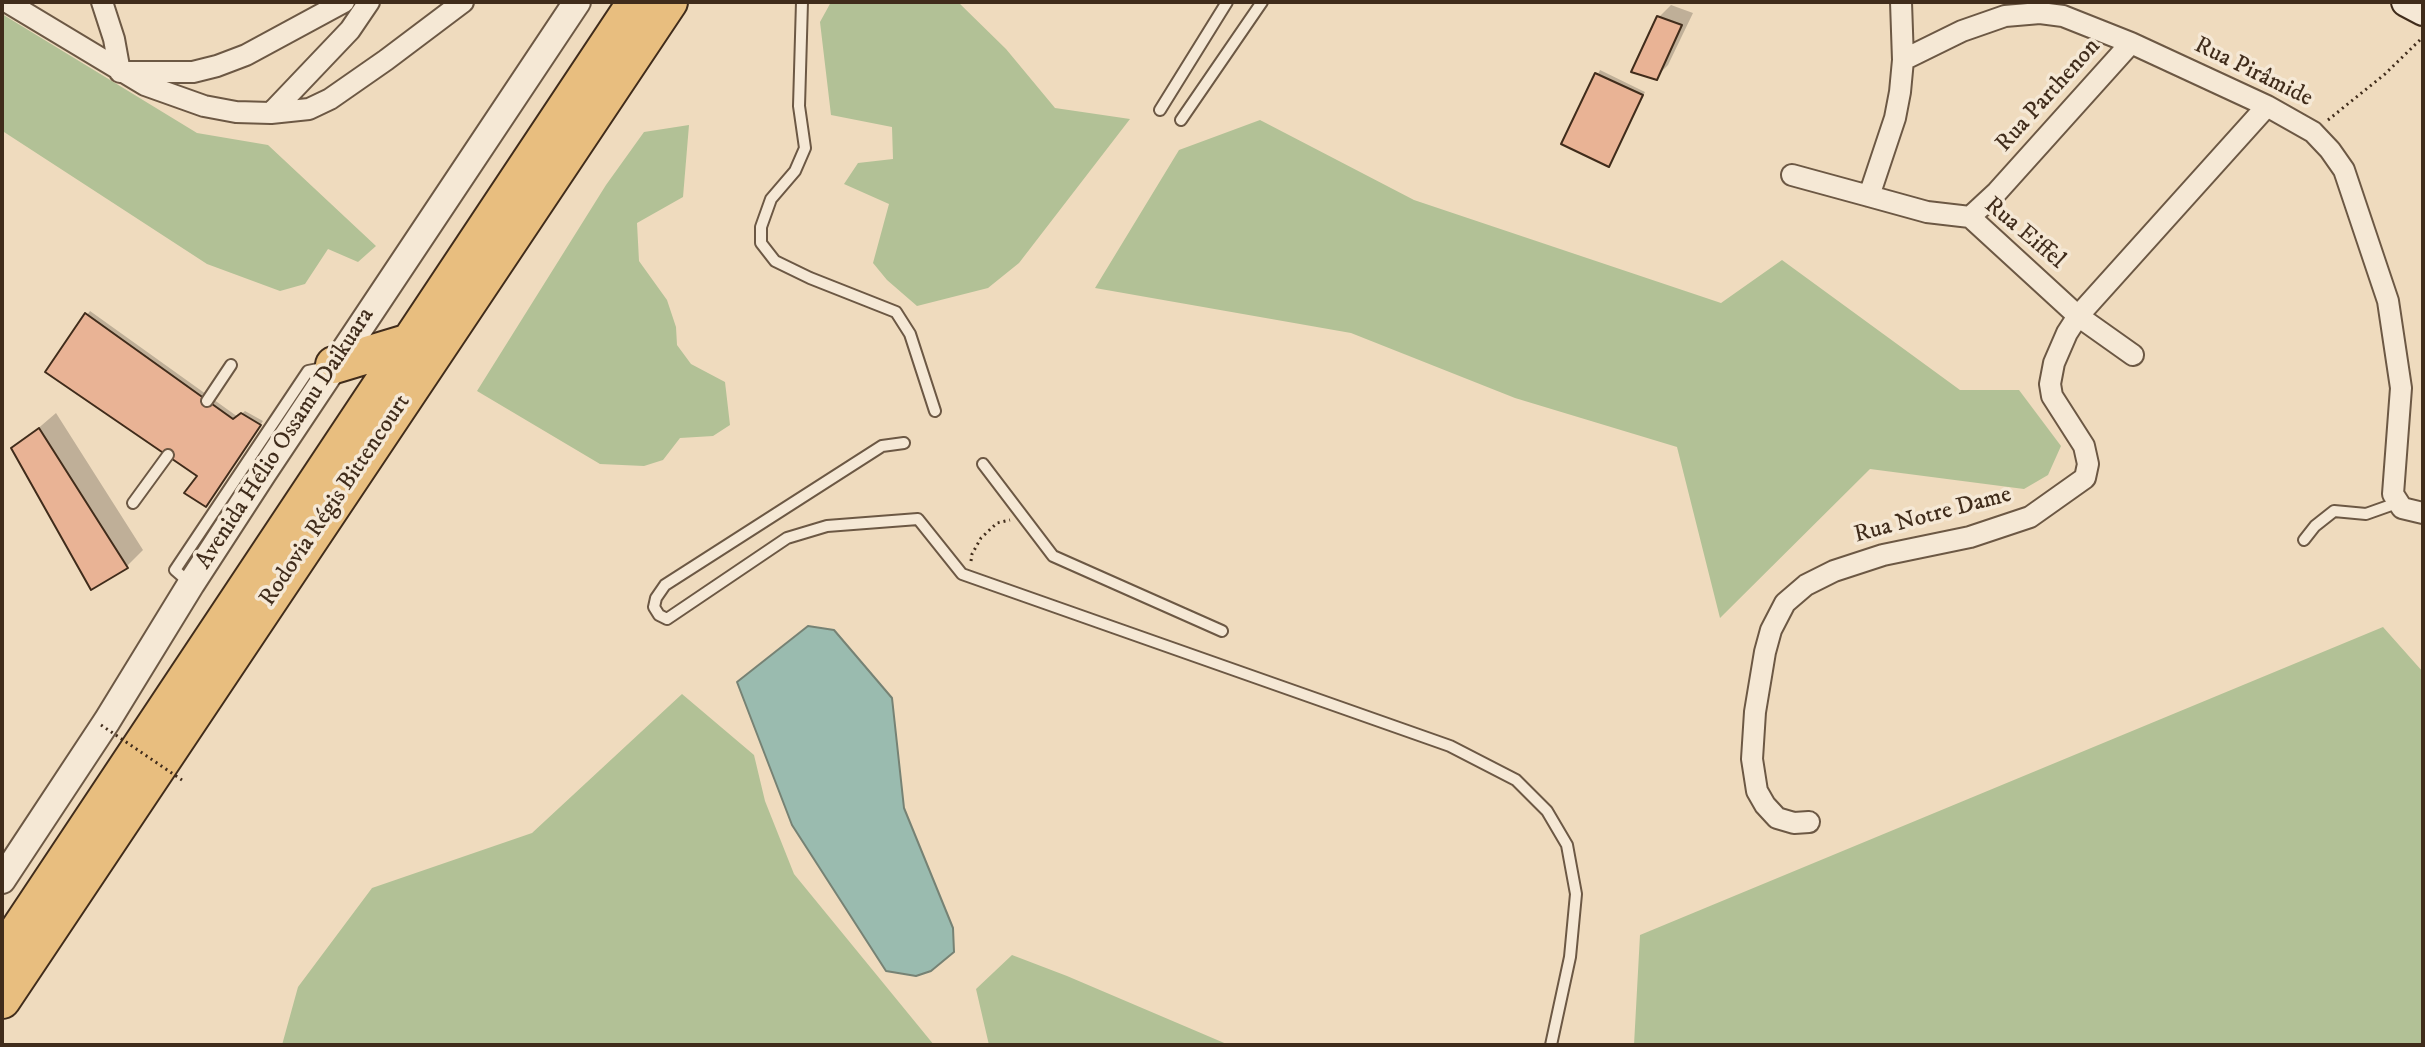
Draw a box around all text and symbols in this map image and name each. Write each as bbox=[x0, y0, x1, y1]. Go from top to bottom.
street label: Rua Pirâmide bbox=[2189, 32, 2317, 114]
street label: Rua Parthenon bbox=[1991, 33, 2107, 159]
street label: Rua Eiffel bbox=[1978, 192, 2070, 276]
street label: Avenida Hélio Ossamu Daikuara bbox=[191, 303, 381, 575]
street label: Rodovia Régis Bittencourt bbox=[254, 390, 418, 612]
street label: Rua Notre Dame bbox=[1851, 481, 2015, 551]

